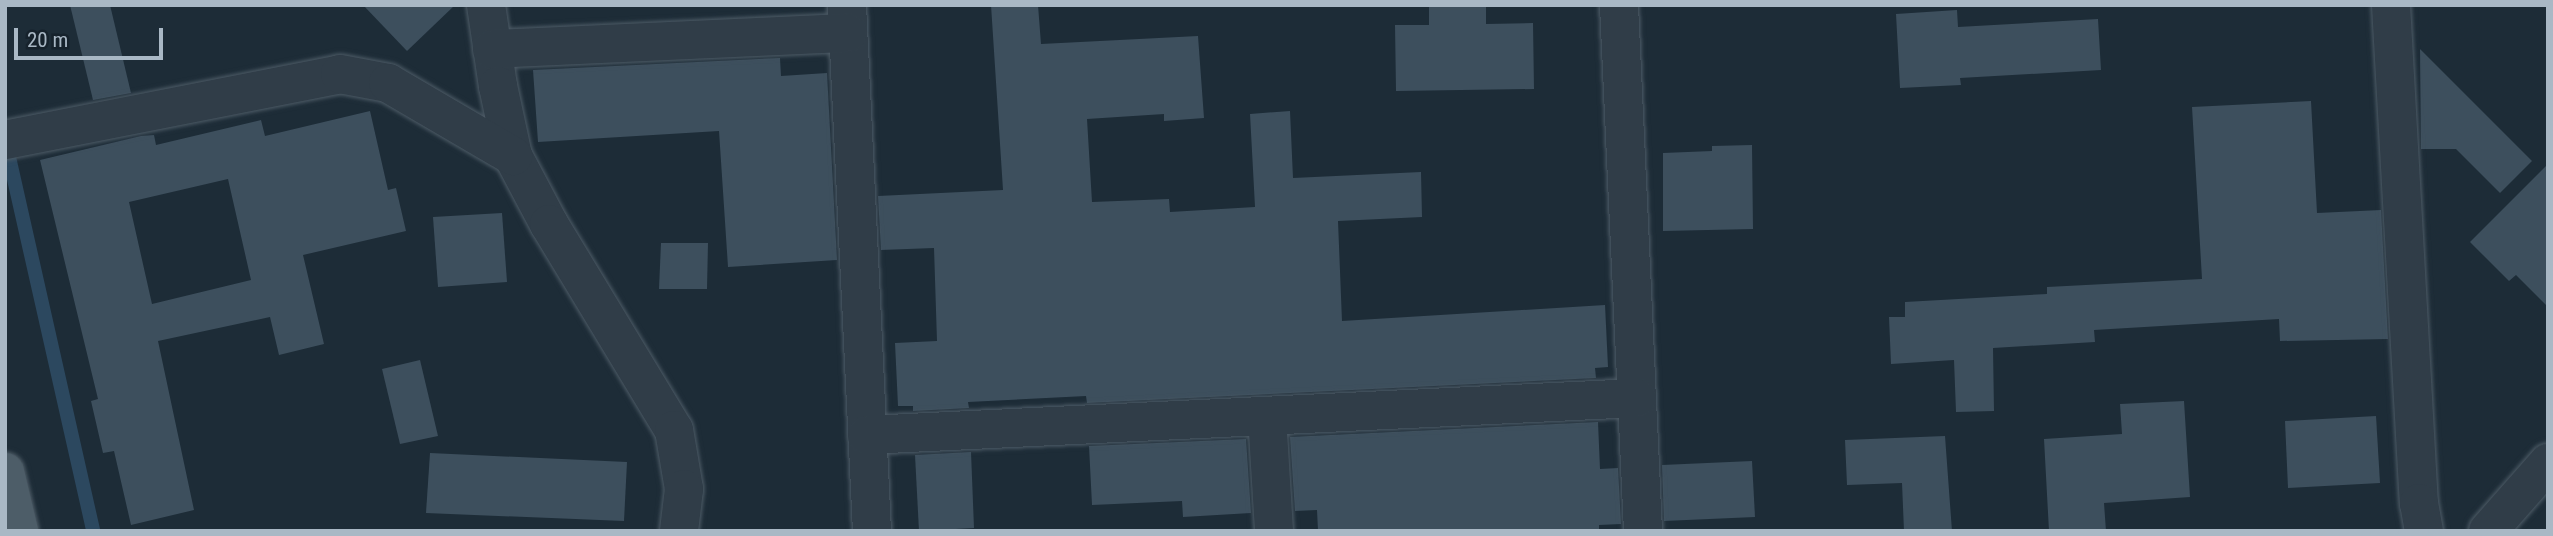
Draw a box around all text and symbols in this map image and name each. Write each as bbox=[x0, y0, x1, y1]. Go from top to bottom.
scale bar bbox=[18, 14, 166, 58]
text: 20 m bbox=[27, 28, 68, 52]

